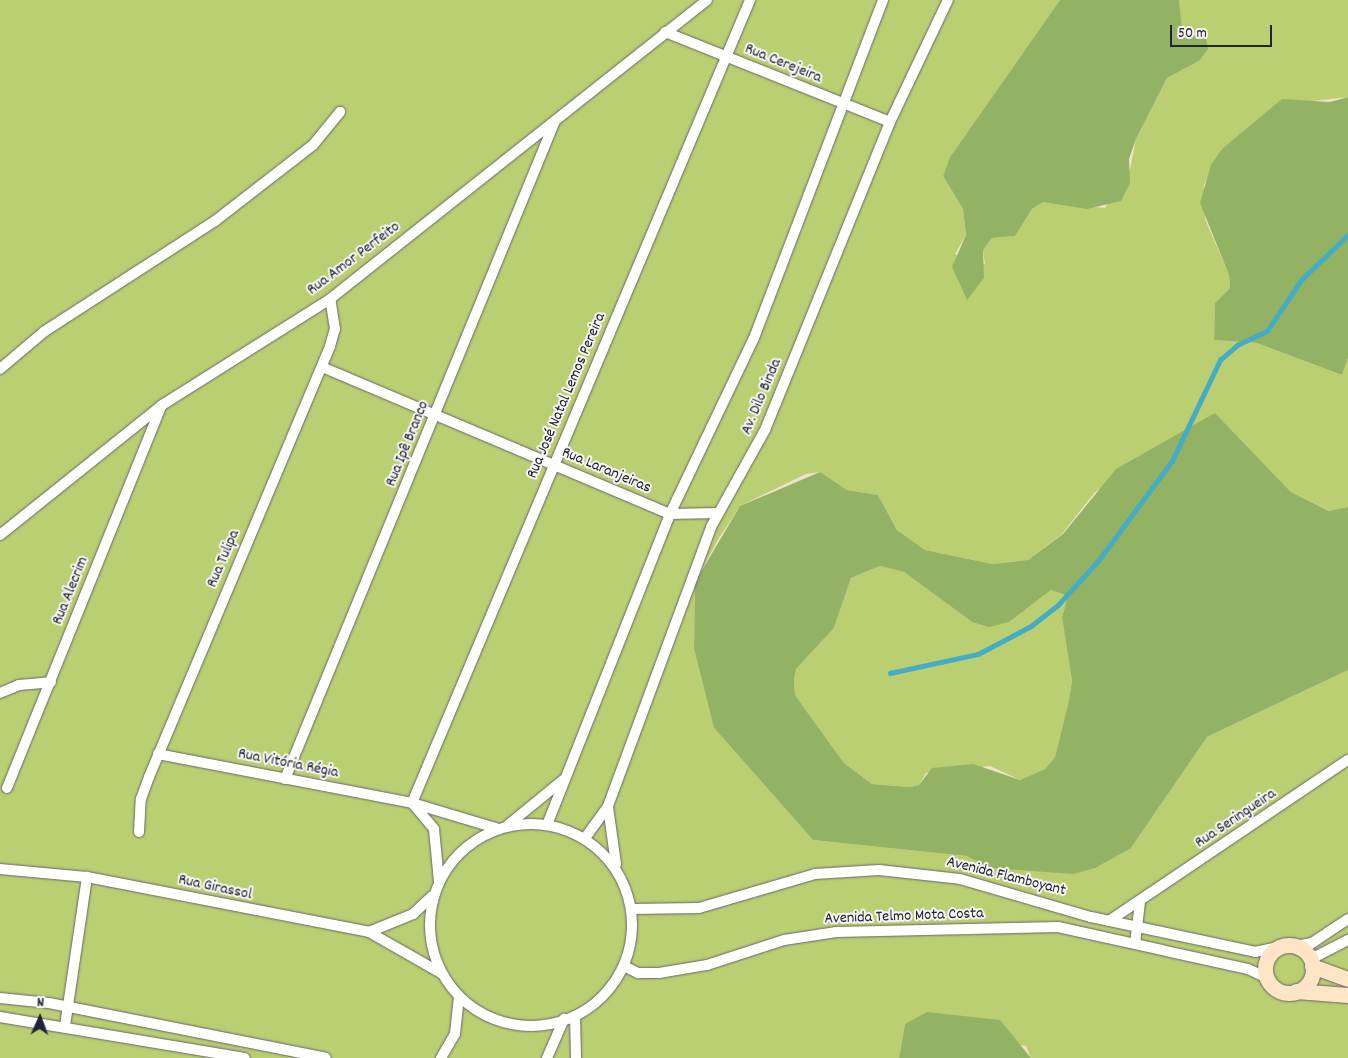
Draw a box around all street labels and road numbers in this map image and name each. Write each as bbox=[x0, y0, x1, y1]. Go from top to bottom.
street label: Rua Cerejeira bbox=[742, 40, 824, 88]
street label: Rua Amor Perfeito bbox=[304, 218, 404, 300]
street label: Rua José Natal Lemos Pereira bbox=[523, 310, 611, 482]
street label: Av. Dilo Binda bbox=[737, 356, 787, 438]
street label: Rua Ipê Branco bbox=[382, 398, 434, 490]
street label: Rua Laranjeiras bbox=[558, 444, 654, 498]
street label: Rua Tulipa bbox=[203, 527, 245, 591]
street label: Rua Alecrim bbox=[49, 554, 93, 628]
street label: Rua Vitória Régia bbox=[236, 745, 340, 783]
street label: Rua Seringueira bbox=[1192, 785, 1280, 853]
street label: Avenida Flamboyant bbox=[944, 853, 1068, 901]
street label: Rua Girassol bbox=[176, 871, 254, 905]
street label: Avenida Telmo Mota Costa bbox=[824, 905, 984, 929]

